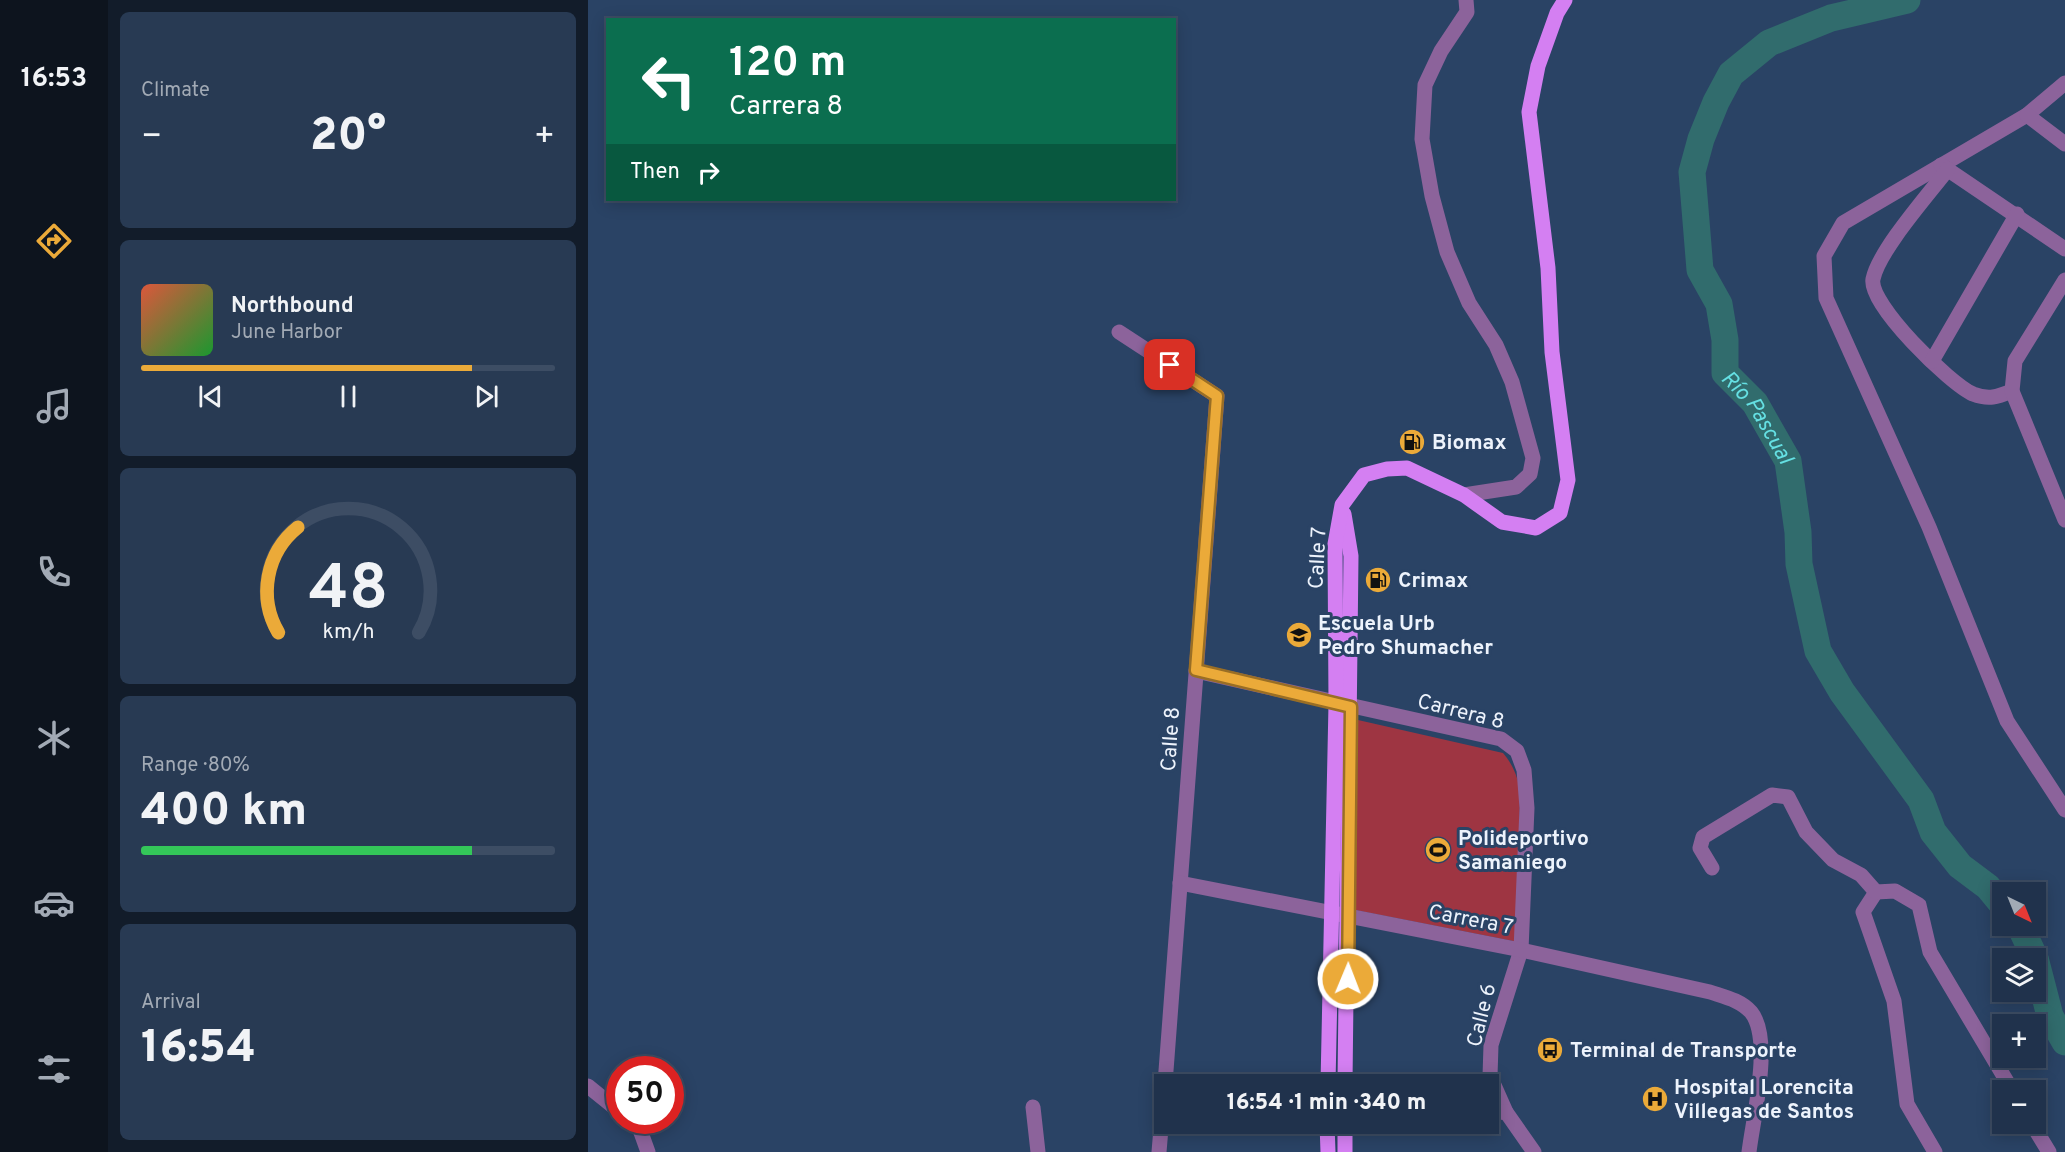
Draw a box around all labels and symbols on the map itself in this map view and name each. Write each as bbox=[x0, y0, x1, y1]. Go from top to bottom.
pin bbox=[1144, 339, 1195, 390]
water label: Río Pascual bbox=[1714, 366, 1799, 471]
fuel station icon: Biomax bbox=[1397, 427, 1427, 457]
place label: Biomax bbox=[1432, 430, 1507, 457]
street label: Calle 7 bbox=[1303, 526, 1334, 590]
fuel station icon: Crimax bbox=[1363, 565, 1393, 595]
place label: Crimax bbox=[1398, 568, 1468, 595]
place label: Escuela Urb Pedro Shumacher bbox=[1318, 611, 1493, 662]
school or university icon: Escuela Urb Pedro Shumacher bbox=[1284, 620, 1314, 650]
street label: Carrera 8 bbox=[1414, 689, 1507, 736]
street label: Calle 8 bbox=[1156, 706, 1187, 772]
place label: Polideportivo Samaniego bbox=[1458, 826, 1589, 877]
sports icon: Polideportivo Samaniego bbox=[1423, 835, 1453, 865]
north arrow bbox=[1992, 882, 2046, 936]
street label: Carrera 7 bbox=[1426, 899, 1516, 942]
position arrow bbox=[1316, 947, 1380, 1011]
street label: Calle 6 bbox=[1462, 981, 1503, 1050]
bus stop icon: Terminal de Transporte bbox=[1535, 1035, 1565, 1065]
place label: Terminal de Transporte bbox=[1570, 1038, 1797, 1065]
speed limit sign: 50 bbox=[606, 1056, 684, 1134]
place label: Hospital Lorencita Villegas de Santos bbox=[1674, 1075, 1854, 1126]
hospital icon: Hospital Lorencita Villegas de Santos bbox=[1640, 1084, 1670, 1114]

